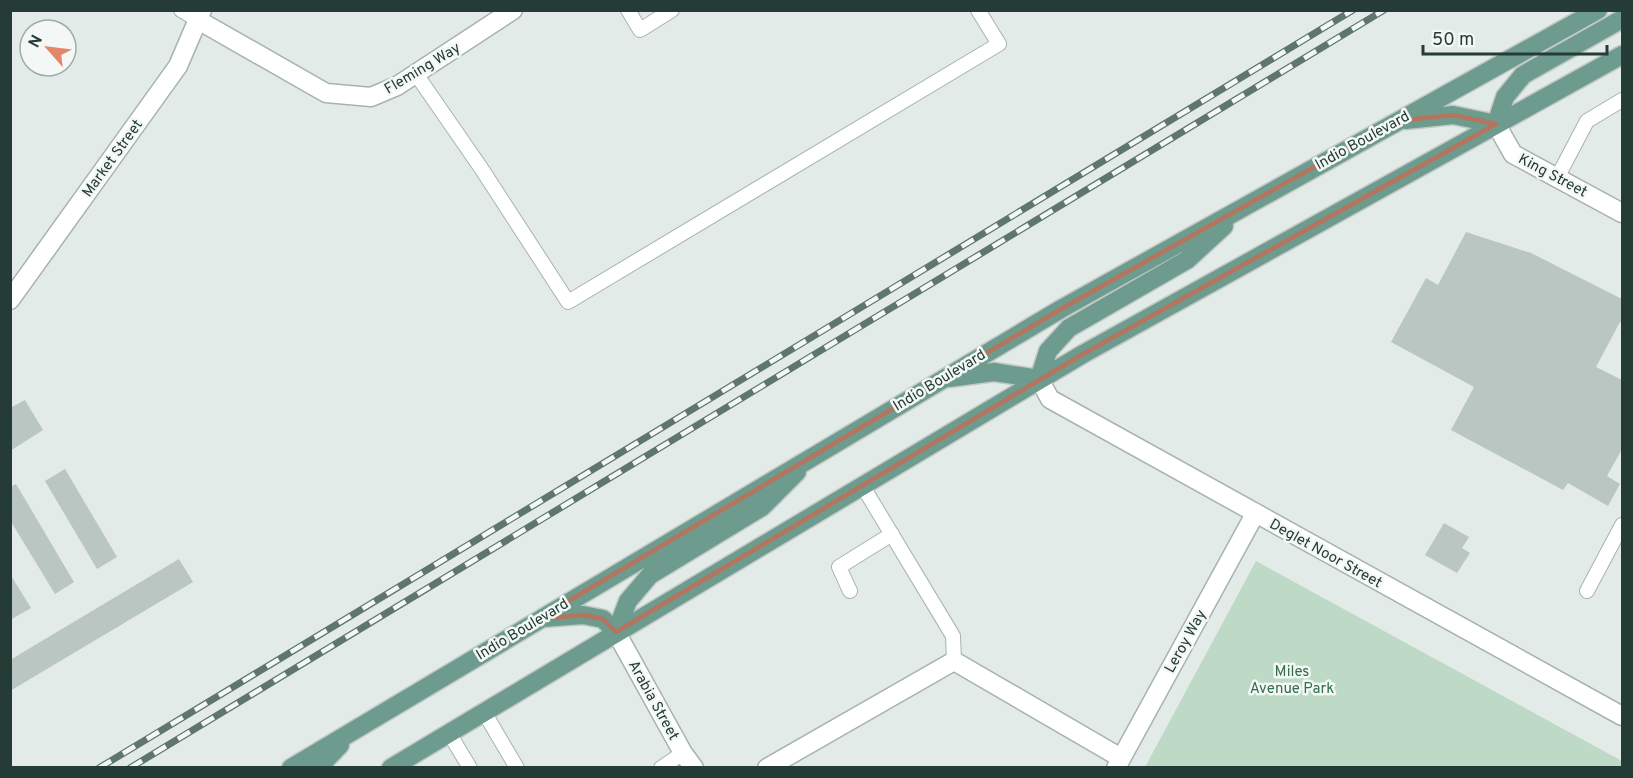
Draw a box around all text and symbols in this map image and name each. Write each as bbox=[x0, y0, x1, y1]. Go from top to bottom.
north arrow bbox=[18, 18, 78, 78]
scale bar bbox=[1423, 18, 1608, 56]
text: 50 m bbox=[1432, 29, 1474, 52]
text: N bbox=[25, 32, 48, 52]
street label: Fleming Way bbox=[381, 39, 464, 99]
street label: Indio Boulevard bbox=[1312, 108, 1413, 175]
street label: Market Street bbox=[79, 116, 148, 201]
street label: King Street bbox=[1514, 150, 1590, 202]
street label: Indio Boulevard bbox=[890, 346, 990, 416]
street label: Deglet Noor Street bbox=[1266, 515, 1385, 593]
street label: Indio Boulevard bbox=[473, 595, 573, 665]
street label: Leroy Way bbox=[1161, 607, 1212, 677]
street label: Arabia Street bbox=[623, 657, 682, 744]
park label: Miles Avenue Park bbox=[1250, 663, 1334, 699]

